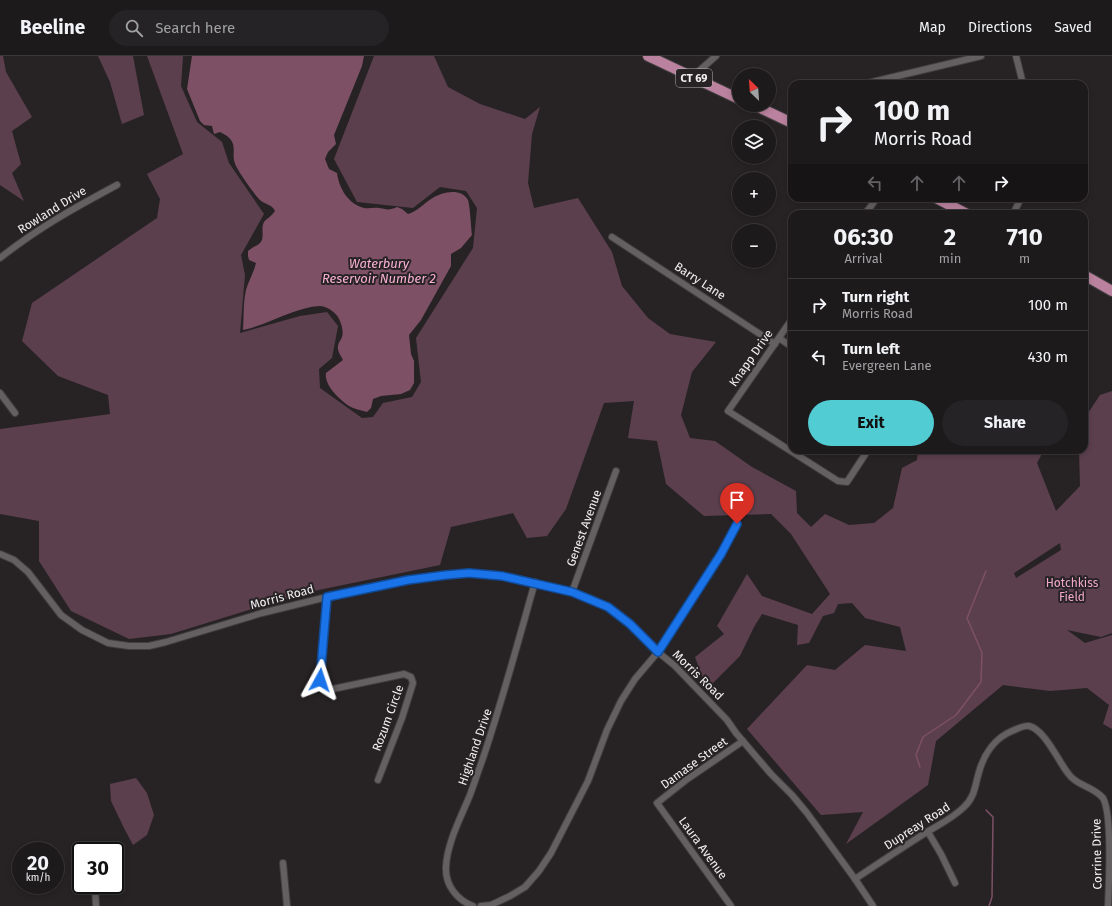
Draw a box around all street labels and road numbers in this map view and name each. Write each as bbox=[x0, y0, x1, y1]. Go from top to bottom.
road number: CT 69 bbox=[676, 69, 712, 87]
street label: Rowland Drive bbox=[15, 183, 89, 237]
street label: Barry Lane bbox=[672, 259, 728, 303]
street label: Knapp Drive bbox=[726, 327, 776, 389]
street label: Genest Avenue bbox=[564, 488, 604, 568]
street label: Morris Road bbox=[249, 582, 315, 612]
street label: Morris Road bbox=[670, 647, 726, 703]
street label: Rozum Circle bbox=[370, 683, 406, 753]
street label: Highland Drive bbox=[455, 707, 495, 787]
street label: Damase Street bbox=[658, 734, 730, 792]
street label: Dupreay Road bbox=[881, 800, 953, 852]
street label: Laura Avenue bbox=[676, 814, 730, 882]
street label: Corrine Drive bbox=[1089, 818, 1105, 890]

